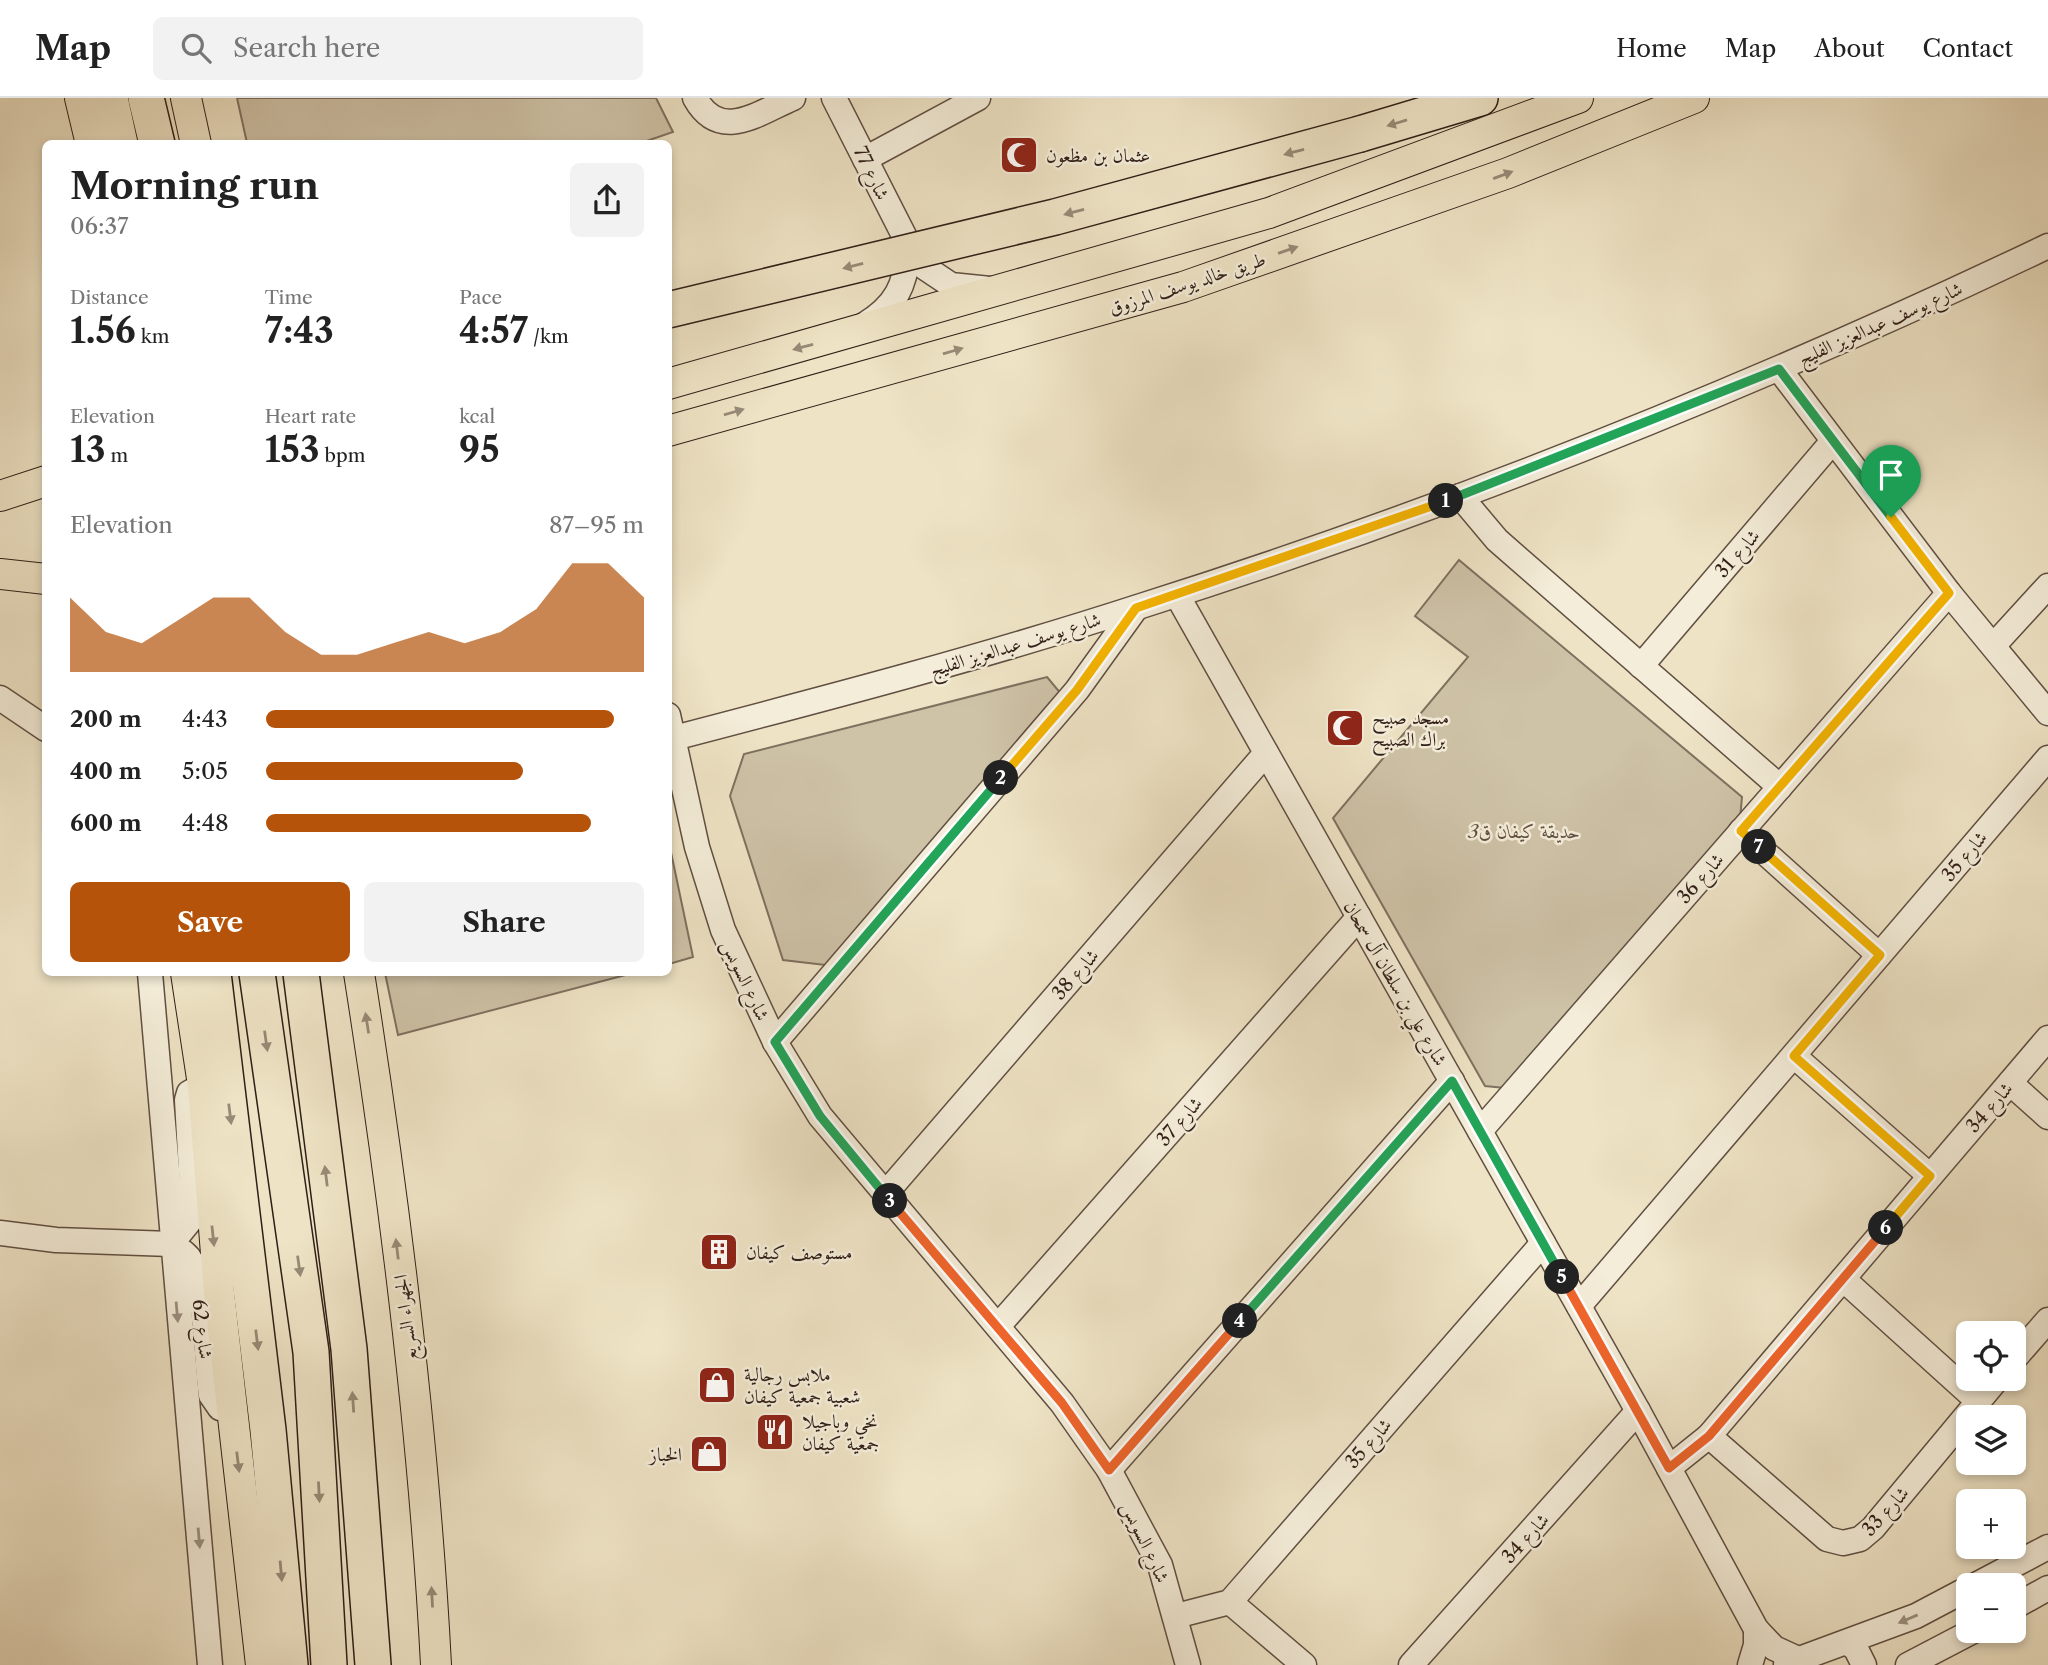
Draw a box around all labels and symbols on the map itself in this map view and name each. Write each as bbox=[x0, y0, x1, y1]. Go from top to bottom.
one-way arrow bbox=[1386, 119, 1407, 129]
mosque icon: عثمان بن مظعون bbox=[998, 134, 1040, 176]
street label: شارع 77 bbox=[845, 143, 894, 206]
place label: عثمان بن مظعون bbox=[1046, 144, 1150, 168]
one-way arrow bbox=[1283, 147, 1305, 158]
one-way arrow bbox=[1492, 169, 1513, 180]
one-way arrow bbox=[1063, 207, 1085, 218]
one-way arrow bbox=[1278, 244, 1299, 255]
street label: طريق خالد يوسف المرزوق bbox=[1106, 247, 1269, 321]
one-way arrow bbox=[842, 261, 864, 272]
street label: شارع يوسف عبدالعزيز الفليج bbox=[1794, 277, 1968, 376]
one-way arrow bbox=[793, 343, 814, 353]
one-way arrow bbox=[943, 346, 964, 356]
one-way arrow bbox=[724, 407, 745, 417]
pin bbox=[1861, 445, 1921, 517]
pin: 1 bbox=[1428, 484, 1464, 518]
street label: شارع 31 bbox=[1710, 524, 1768, 585]
street label: شارع يوسف عبدالعزيز الفليج bbox=[927, 608, 1105, 687]
place label: مسجد صبيح براك الصبيح bbox=[1372, 706, 1449, 757]
mosque icon: مسجد صبيح براك الصبيح bbox=[1324, 707, 1366, 749]
pin: 2 bbox=[984, 760, 1018, 796]
park label: حديقة كيفان ق3 bbox=[1468, 820, 1580, 844]
street label: شارع 35 bbox=[1937, 826, 1995, 889]
pin: 7 bbox=[1742, 830, 1776, 864]
street label: شارع 36 bbox=[1672, 848, 1732, 911]
street label: شارع علي بن سلطان آل سمحان bbox=[1333, 897, 1452, 1073]
street label: شارع السويس bbox=[713, 936, 774, 1026]
street label: شارع 38 bbox=[1047, 944, 1107, 1007]
one-way arrow bbox=[361, 1012, 372, 1034]
one-way arrow bbox=[261, 1030, 272, 1052]
street label: شارع 34 bbox=[1961, 1077, 2021, 1140]
street label: شارع 37 bbox=[1152, 1092, 1210, 1153]
one-way arrow bbox=[224, 1103, 235, 1125]
one-way arrow bbox=[321, 1164, 332, 1186]
pin: 3 bbox=[872, 1184, 908, 1218]
pin: 6 bbox=[1868, 1210, 1904, 1246]
one-way arrow bbox=[208, 1225, 219, 1247]
building icon: مستوصف كيفان bbox=[698, 1231, 740, 1273]
one-way arrow bbox=[391, 1238, 402, 1260]
place label: مستوصف كيفان bbox=[746, 1241, 852, 1265]
one-way arrow bbox=[293, 1255, 304, 1277]
pin: 5 bbox=[1544, 1260, 1580, 1294]
street label: الجهراء السريع bbox=[389, 1273, 428, 1362]
street label: شارع 62 bbox=[183, 1298, 218, 1361]
one-way arrow bbox=[172, 1301, 183, 1323]
pin: 4 bbox=[1222, 1304, 1258, 1338]
one-way arrow bbox=[252, 1329, 263, 1351]
place label: ملابس رجالية شعبية جمعية كيفان bbox=[744, 1363, 861, 1408]
shop icon: ملابس رجالية شعبية جمعية كيفان bbox=[696, 1364, 738, 1406]
one-way arrow bbox=[347, 1390, 358, 1412]
place label: نخي وباجيلا جمعية كيفان bbox=[802, 1410, 879, 1455]
restaurant icon: نخي وباجيلا جمعية كيفان bbox=[754, 1411, 796, 1453]
street label: شارع 35 bbox=[1340, 1414, 1399, 1476]
shop icon: الخباز bbox=[688, 1433, 730, 1475]
place label: الخباز bbox=[647, 1443, 682, 1466]
one-way arrow bbox=[233, 1451, 244, 1473]
one-way arrow bbox=[314, 1481, 325, 1503]
street label: شارع 33 bbox=[1857, 1482, 1917, 1544]
street label: شارع السويس bbox=[1113, 1498, 1174, 1588]
street label: شارع 34 bbox=[1497, 1509, 1557, 1571]
one-way arrow bbox=[194, 1528, 205, 1550]
one-way arrow bbox=[276, 1560, 287, 1582]
one-way arrow bbox=[427, 1586, 438, 1608]
one-way arrow bbox=[1898, 1613, 1918, 1625]

